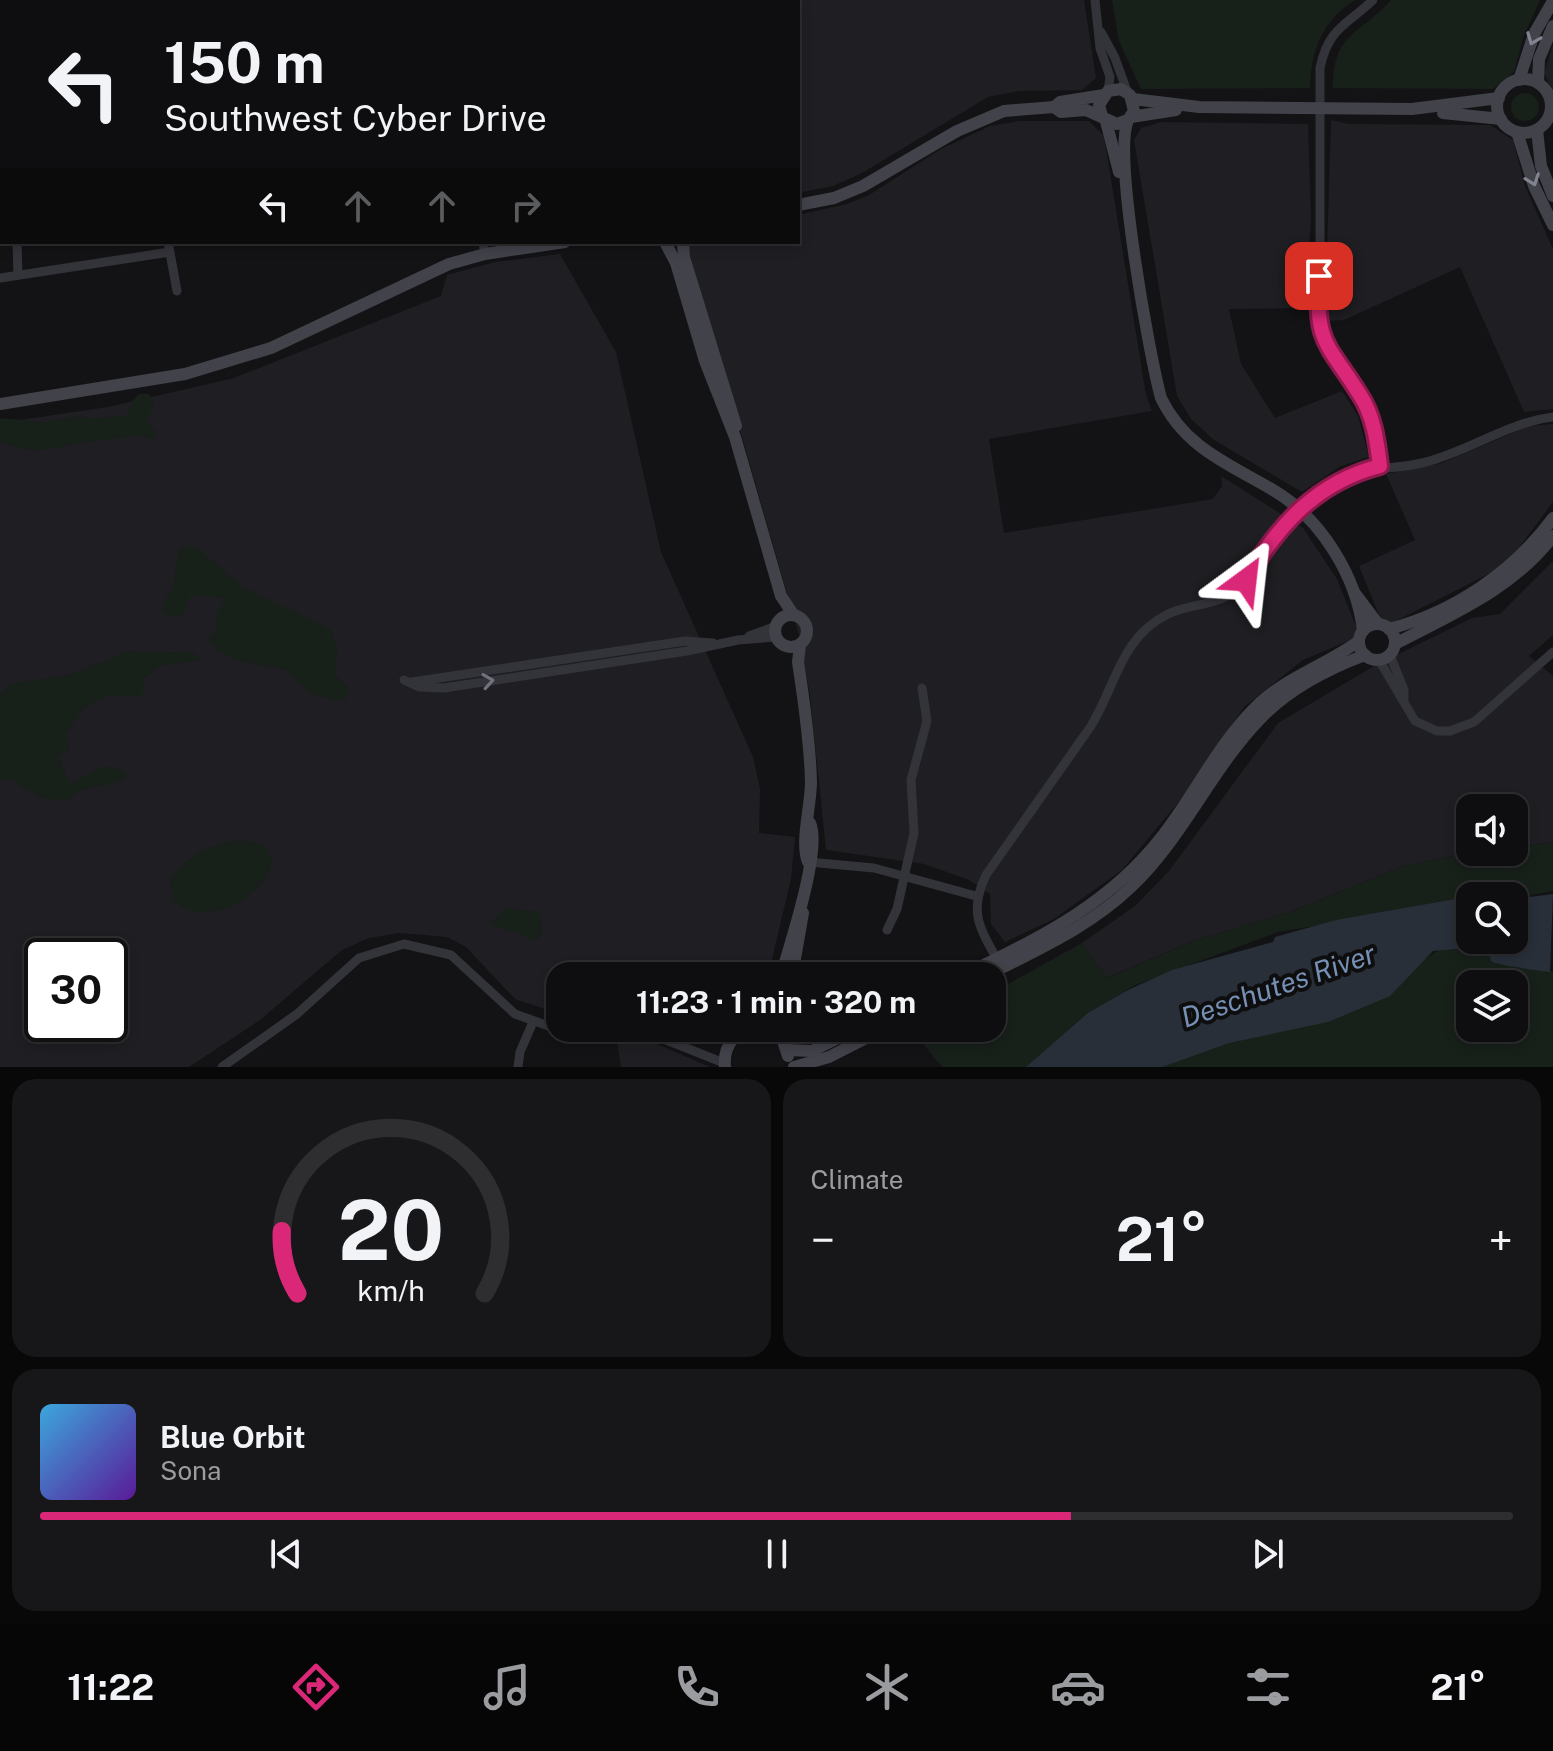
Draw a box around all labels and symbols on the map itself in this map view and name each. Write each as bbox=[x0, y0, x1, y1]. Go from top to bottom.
one-way arrow bbox=[1526, 31, 1543, 45]
one-way arrow bbox=[1523, 172, 1539, 186]
pin bbox=[1285, 242, 1353, 310]
position arrow bbox=[1204, 538, 1288, 622]
one-way arrow bbox=[481, 673, 494, 690]
water label: Deschutes River bbox=[1177, 936, 1380, 1034]
speed limit sign: 30 bbox=[24, 938, 128, 1042]

